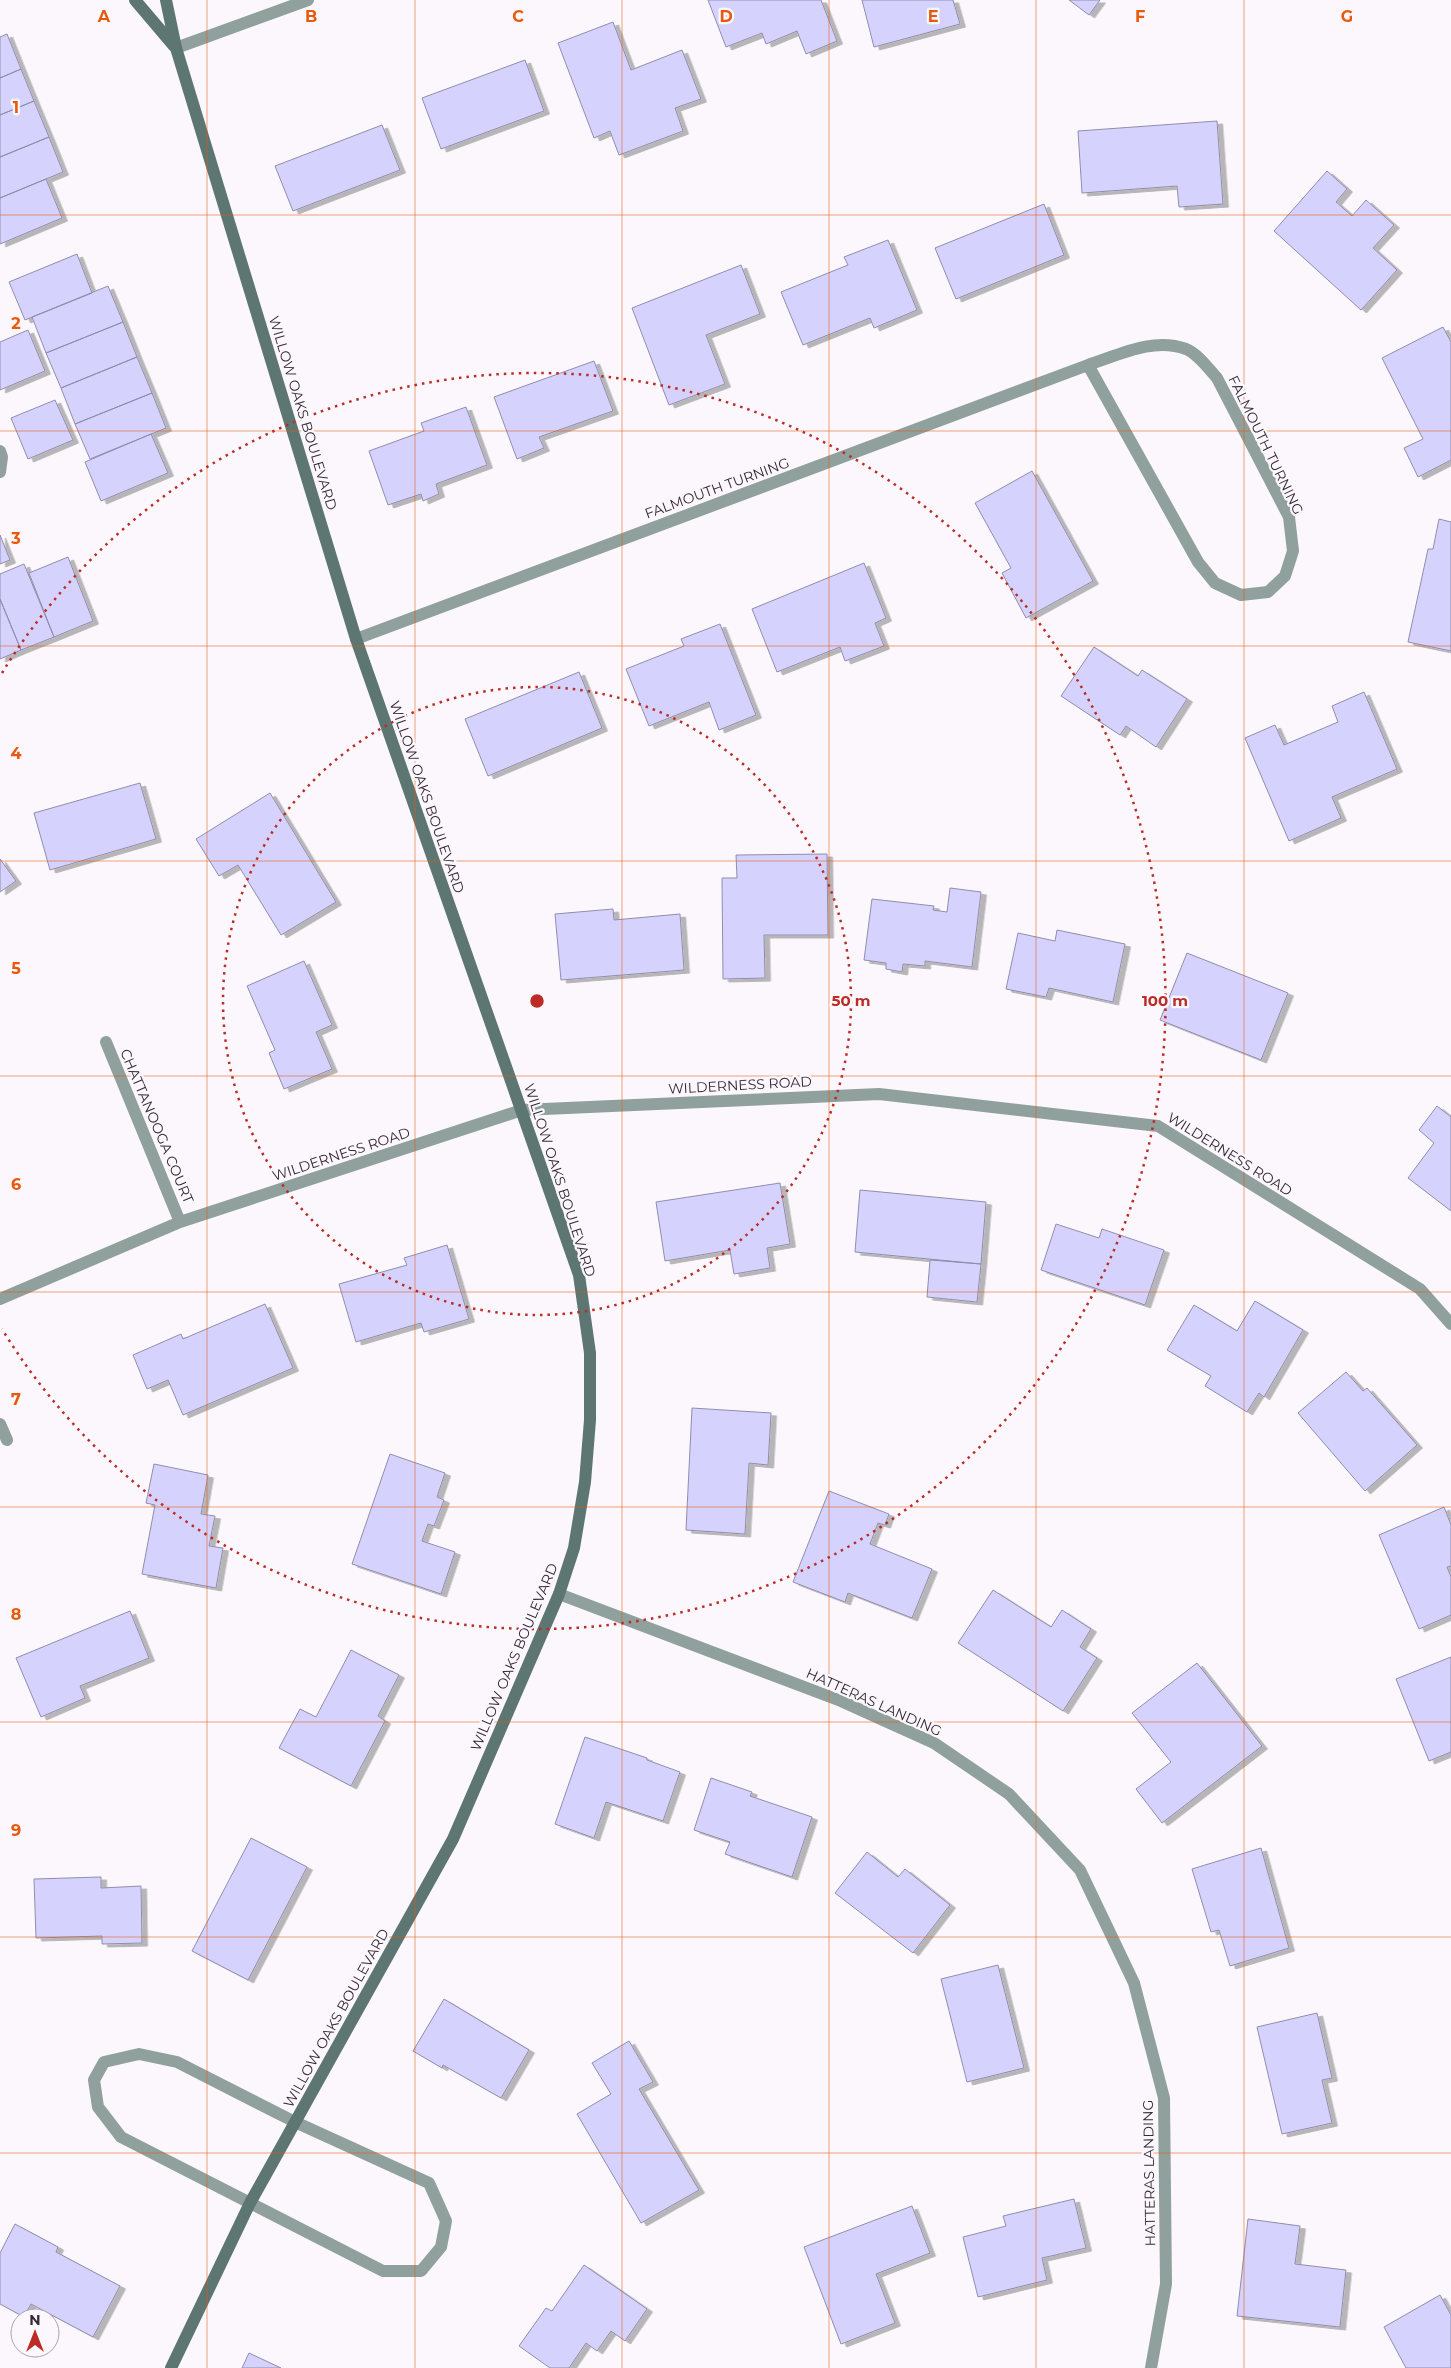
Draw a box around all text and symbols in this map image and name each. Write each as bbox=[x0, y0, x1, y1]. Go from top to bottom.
text: A bbox=[97, 7, 111, 26]
text: B bbox=[305, 7, 317, 26]
text: C bbox=[512, 7, 524, 26]
text: D bbox=[719, 7, 733, 26]
text: E bbox=[928, 7, 938, 26]
text: F bbox=[1135, 7, 1145, 26]
text: G bbox=[1341, 7, 1353, 26]
text: 1 bbox=[13, 98, 19, 117]
text: 2 bbox=[11, 314, 21, 333]
street label: WILLOW OAKS BOULEVARD bbox=[265, 314, 341, 512]
street label: FALMOUTH TURNING bbox=[1224, 372, 1308, 518]
street label: FALMOUTH TURNING bbox=[642, 453, 792, 523]
text: 3 bbox=[10, 529, 21, 548]
street label: WILLOW OAKS BOULEVARD bbox=[386, 699, 468, 895]
text: 4 bbox=[10, 744, 22, 763]
text: 5 bbox=[11, 959, 21, 978]
text: 50 m bbox=[831, 991, 871, 1010]
text: 100 m bbox=[1142, 991, 1188, 1010]
centre of rings bbox=[528, 992, 546, 1010]
street label: CHATTANOOGA COURT bbox=[116, 1046, 198, 1206]
street label: WILDERNESS ROAD bbox=[668, 1072, 812, 1098]
street label: WILLOW OAKS BOULEVARD bbox=[520, 1081, 600, 1279]
street label: WILDERNESS ROAD bbox=[1164, 1108, 1296, 1200]
street label: WILDERNESS ROAD bbox=[270, 1123, 412, 1185]
text: 6 bbox=[11, 1175, 21, 1194]
text: 7 bbox=[11, 1390, 21, 1409]
street label: WILLOW OAKS BOULEVARD bbox=[466, 1560, 562, 1754]
text: 8 bbox=[11, 1605, 21, 1624]
street label: HATTERAS LANDING bbox=[803, 1664, 945, 1740]
text: 9 bbox=[11, 1821, 21, 1840]
street label: WILLOW OAKS BOULEVARD bbox=[279, 1925, 393, 2111]
street label: HATTERAS LANDING bbox=[1139, 2100, 1159, 2246]
north arrow bbox=[10, 2308, 60, 2358]
text: N bbox=[29, 2311, 41, 2329]

